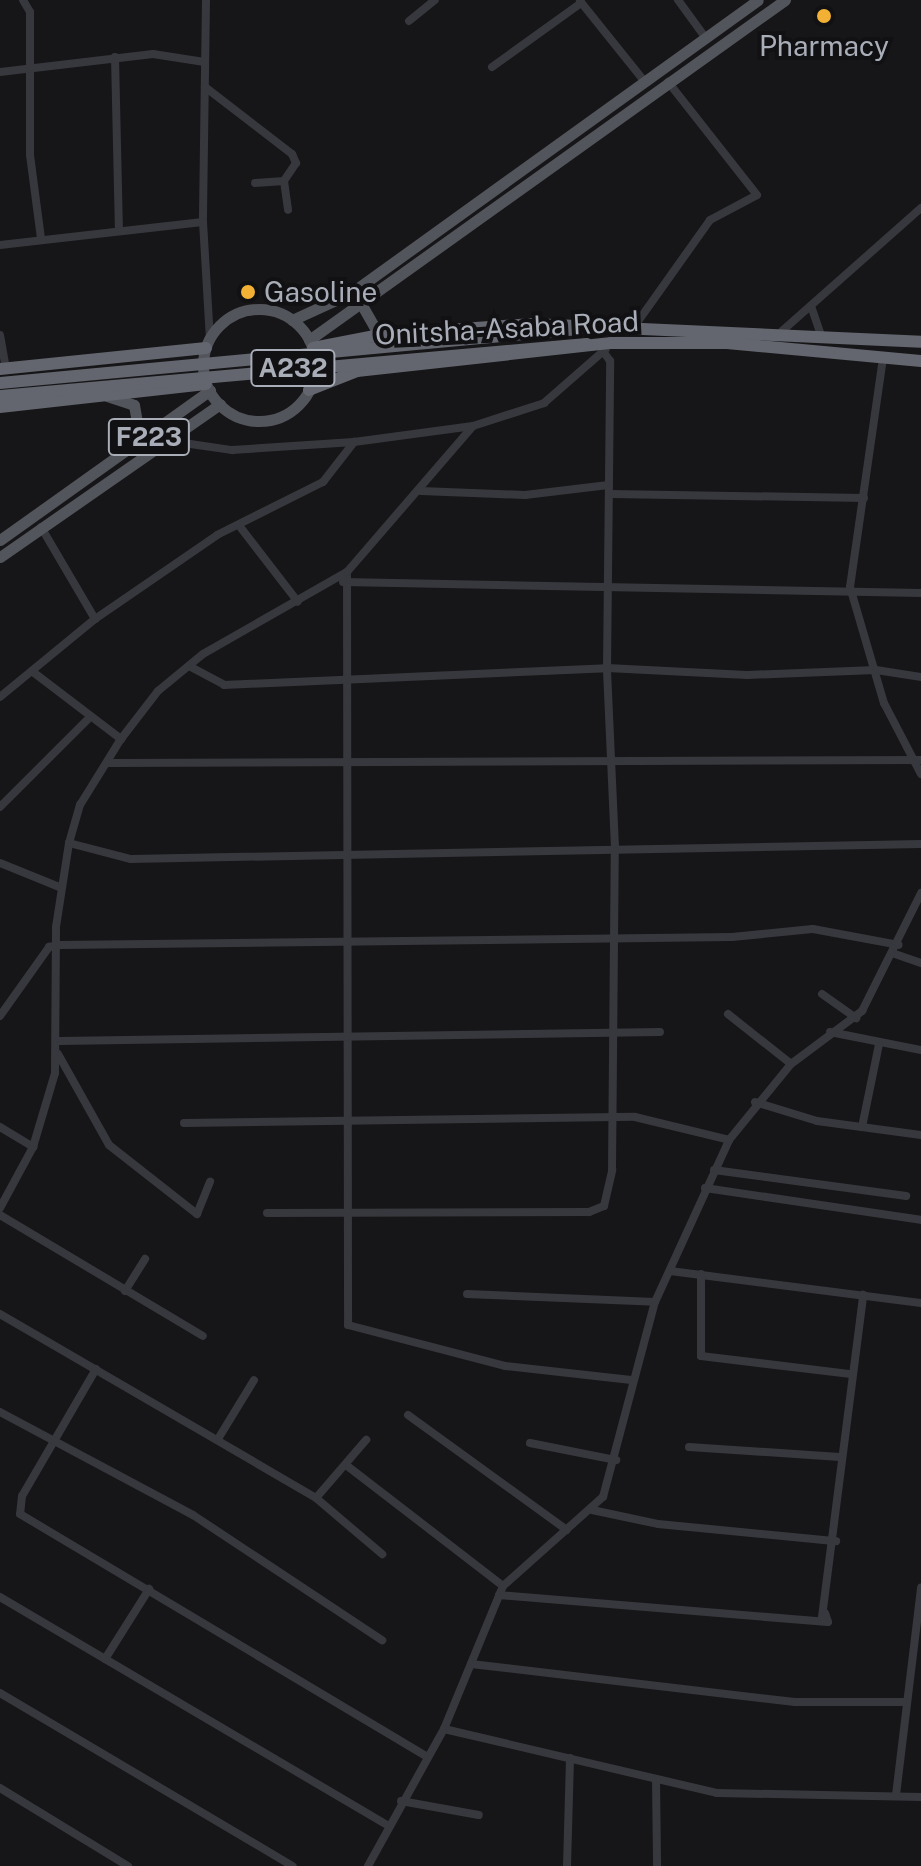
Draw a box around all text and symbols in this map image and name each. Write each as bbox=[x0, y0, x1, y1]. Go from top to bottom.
marker: Pharmacy bbox=[815, 7, 833, 25]
place label: Pharmacy bbox=[759, 29, 889, 63]
place label: Gasoline bbox=[264, 275, 377, 309]
marker: Gasoline bbox=[239, 283, 257, 301]
street label: Onitsha-Asaba Road bbox=[374, 304, 640, 352]
road number: A232 bbox=[249, 346, 337, 390]
road number: F223 bbox=[107, 415, 191, 459]

